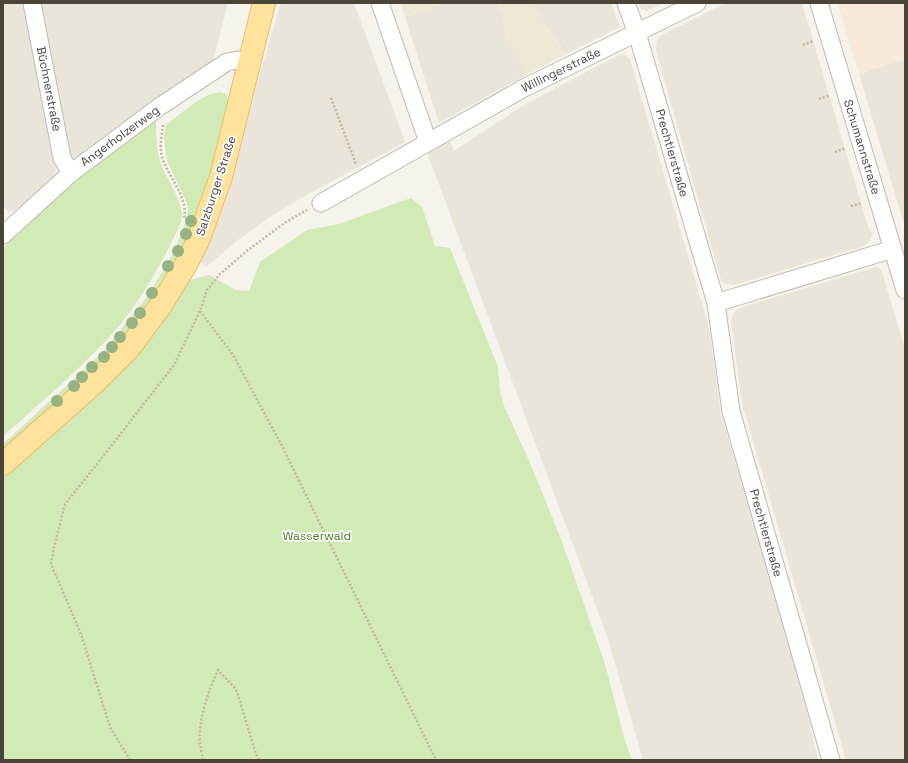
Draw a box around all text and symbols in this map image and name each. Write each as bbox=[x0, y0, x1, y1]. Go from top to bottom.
street label: Willingerstraße bbox=[519, 44, 603, 96]
street label: Büchnerstraße bbox=[33, 45, 65, 133]
street label: Schumannstraße bbox=[840, 97, 884, 197]
street label: Angerholzerweg bbox=[77, 102, 163, 170]
street label: Prechtlerstraße bbox=[652, 107, 692, 199]
street label: Salzburger Straße bbox=[192, 134, 240, 238]
street label: Prechtlerstraße bbox=[746, 487, 786, 579]
park label: Wasserwald bbox=[283, 528, 351, 544]

